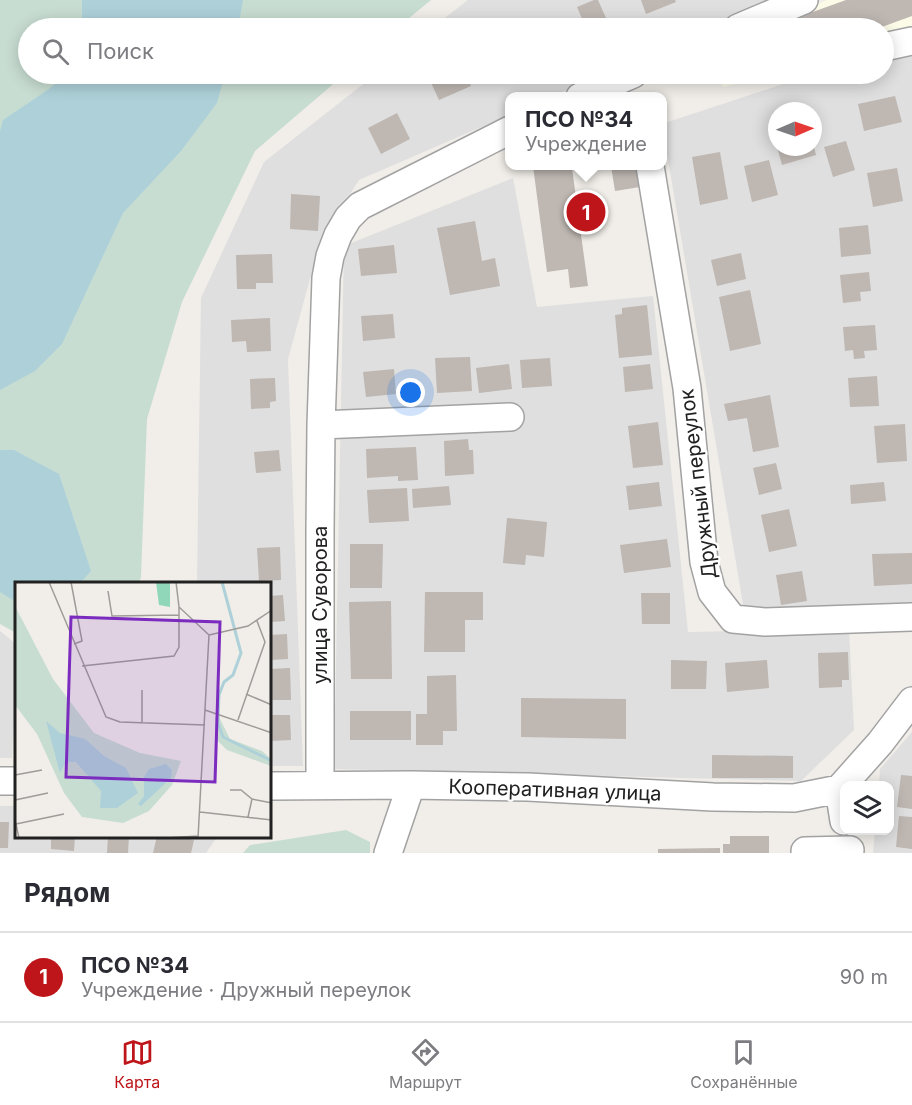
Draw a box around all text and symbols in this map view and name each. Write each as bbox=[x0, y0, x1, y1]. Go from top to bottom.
search box bbox=[18, 18, 894, 84]
icon: search bbox=[39, 35, 72, 68]
text: Поиск bbox=[87, 38, 154, 64]
popup bbox=[505, 92, 667, 170]
north arrow bbox=[768, 102, 822, 156]
text: ПСО №34 bbox=[525, 106, 633, 132]
text: Учреждение bbox=[525, 132, 647, 156]
pin: 1 bbox=[566, 190, 606, 234]
your location bbox=[396, 378, 425, 407]
street label: Дружный переулок bbox=[674, 387, 722, 580]
street label: улица Суворова bbox=[308, 526, 332, 684]
inset map bbox=[15, 582, 272, 838]
street label: Кооперативная улица bbox=[448, 774, 662, 806]
map controls bbox=[840, 781, 894, 835]
button: layers bbox=[840, 781, 894, 835]
text: Рядом bbox=[24, 877, 110, 908]
text: ПСО №34 bbox=[81, 952, 189, 978]
text: 1 bbox=[39, 965, 48, 989]
text: 90 m bbox=[840, 965, 888, 989]
text: Учреждение · Дружный переулок bbox=[81, 978, 411, 1002]
tab: Карта bbox=[114, 1036, 160, 1092]
tab: Маршрут bbox=[389, 1036, 462, 1092]
tab: Сохранённые bbox=[690, 1036, 798, 1092]

